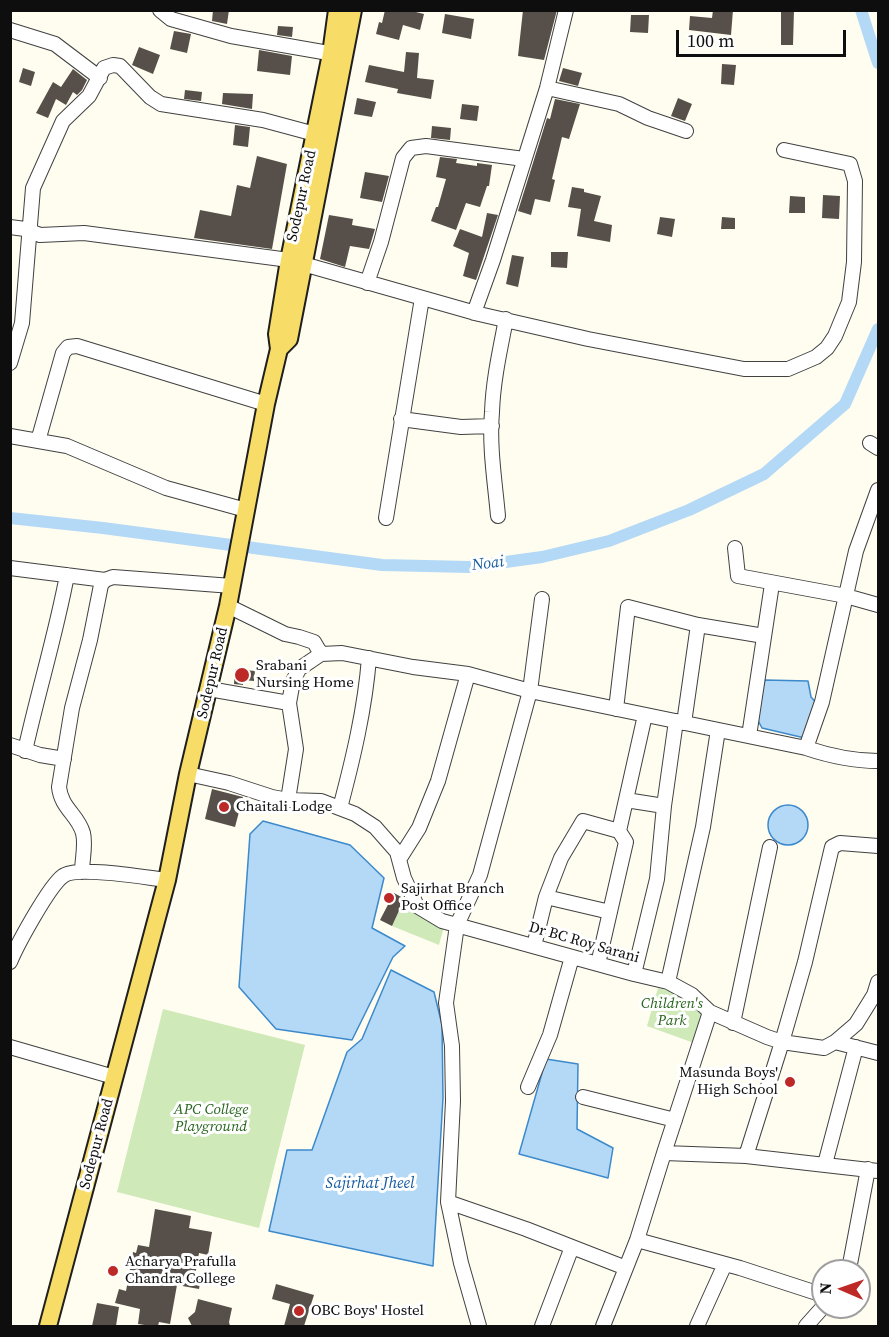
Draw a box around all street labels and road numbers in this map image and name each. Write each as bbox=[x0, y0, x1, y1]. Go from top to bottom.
street label: Sodepur Road bbox=[284, 149, 320, 243]
street label: Sodepur Road bbox=[194, 626, 232, 720]
street label: Dr BC Roy Sarani bbox=[527, 919, 641, 967]
street label: Sodepur Road bbox=[76, 1097, 118, 1191]

